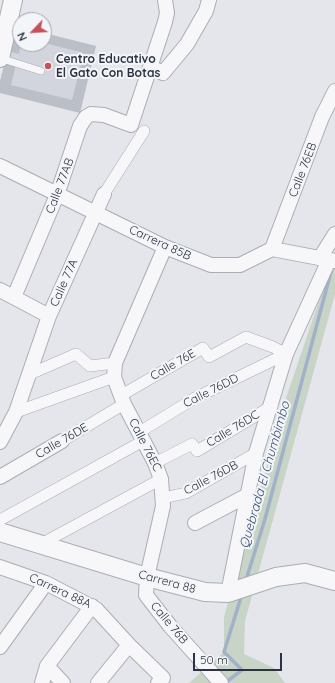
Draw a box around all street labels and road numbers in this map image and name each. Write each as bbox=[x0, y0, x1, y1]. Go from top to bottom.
street label: Calle 76EB bbox=[286, 141, 320, 199]
street label: Calle 77AB bbox=[43, 156, 77, 216]
street label: Carrera 85B bbox=[127, 222, 193, 264]
street label: Calle 77A bbox=[47, 257, 81, 309]
street label: Calle 76E bbox=[148, 346, 198, 384]
street label: Calle 76DD bbox=[181, 371, 241, 411]
street label: Calle 76DC bbox=[204, 408, 262, 450]
street label: Calle 76EC bbox=[126, 416, 164, 474]
street label: Calle 76DE bbox=[33, 420, 91, 462]
street label: Calle 76DB bbox=[181, 458, 241, 498]
street label: Carrera 88 bbox=[137, 567, 197, 597]
street label: Carrera 88A bbox=[27, 570, 93, 612]
street label: Calle 76B bbox=[147, 599, 191, 647]

